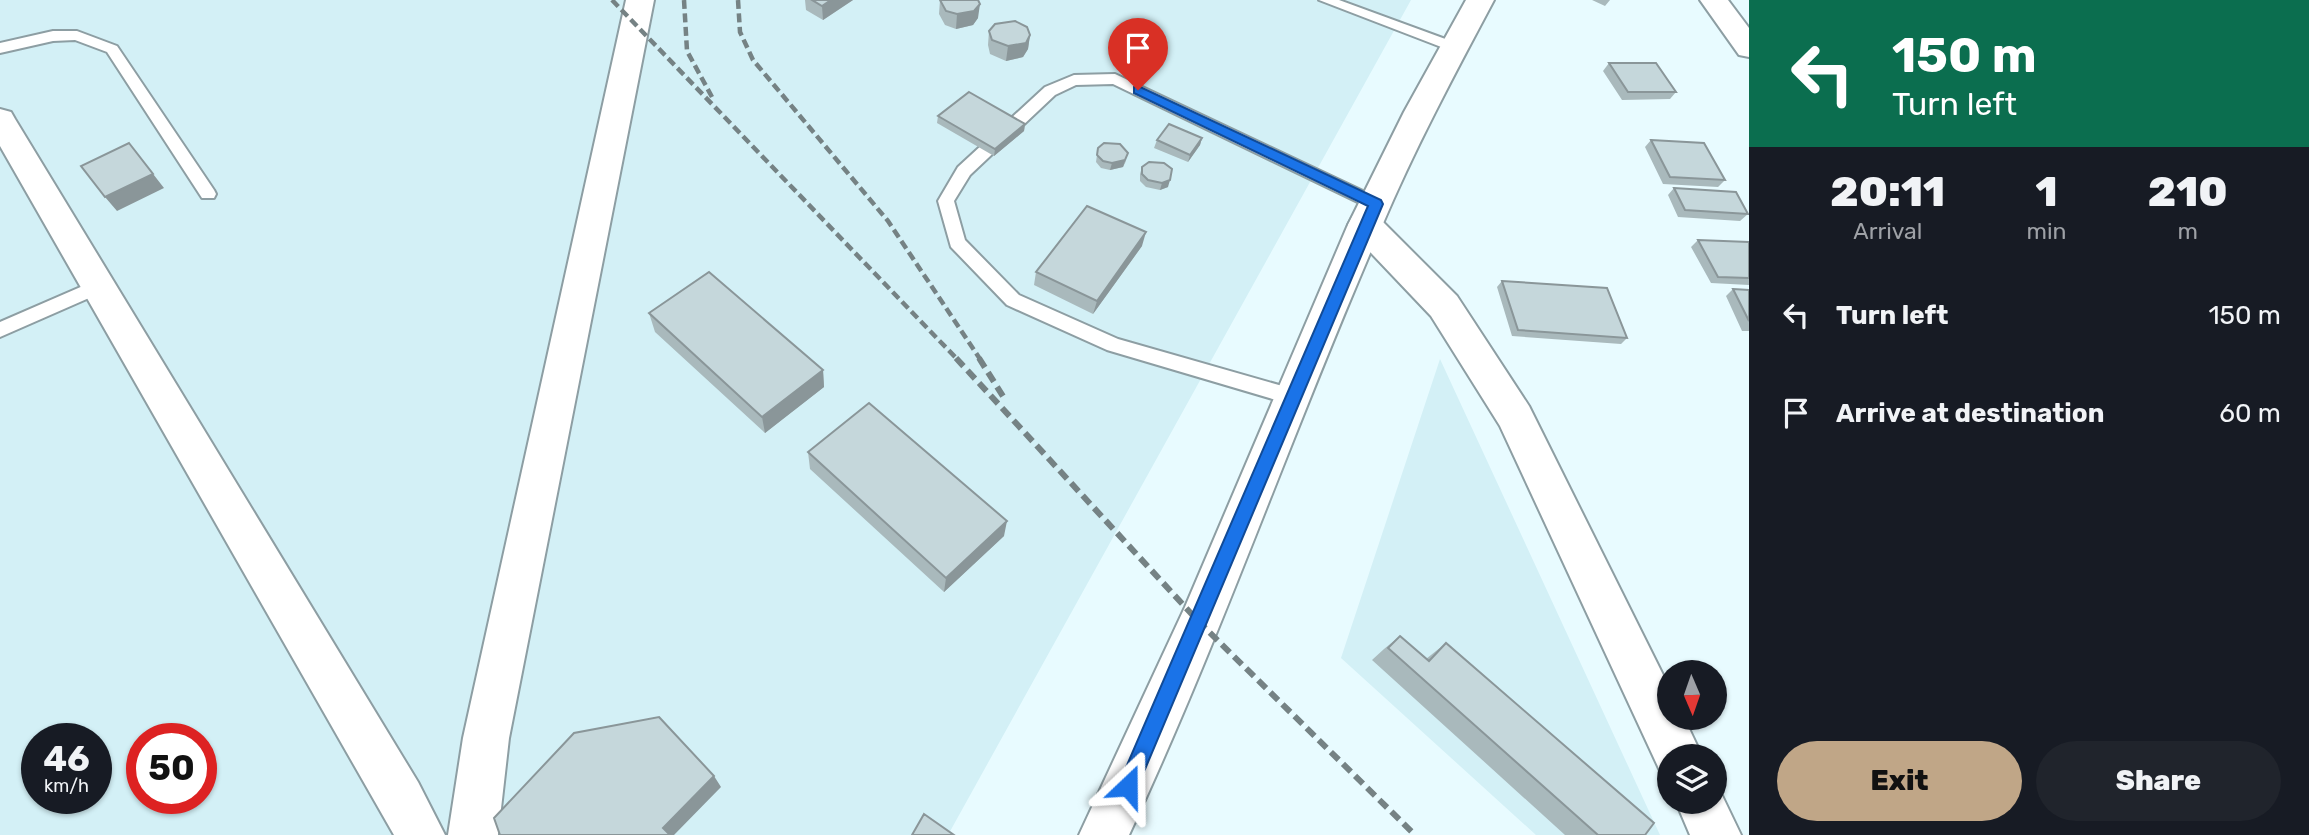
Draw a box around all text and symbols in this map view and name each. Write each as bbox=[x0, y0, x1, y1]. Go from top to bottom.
pin bbox=[1108, 18, 1168, 90]
text: 150 m bbox=[1892, 26, 2037, 84]
icon: left bbox=[1777, 28, 1868, 119]
icon: arrive bbox=[1119, 29, 1157, 67]
text: Turn left bbox=[1892, 85, 2017, 123]
text: 20:11 bbox=[1830, 167, 1945, 217]
text: 1 bbox=[2035, 167, 2058, 217]
text: 210 bbox=[2148, 167, 2228, 217]
text: Arrival bbox=[1853, 217, 1922, 245]
text: min bbox=[2027, 217, 2066, 245]
text: m bbox=[2178, 217, 2198, 245]
icon: left bbox=[1777, 296, 1815, 334]
text: Turn left bbox=[1836, 300, 1948, 331]
text: 150 m bbox=[2208, 300, 2281, 331]
icon: arrive bbox=[1777, 394, 1815, 432]
text: Arrive at destination bbox=[1836, 398, 2104, 429]
text: 60 m bbox=[2219, 398, 2281, 429]
north arrow bbox=[1657, 660, 1727, 730]
map controls bbox=[1657, 660, 1727, 814]
speed limit sign: 50 bbox=[126, 723, 217, 814]
text: 46 bbox=[43, 738, 90, 780]
button: Exit bbox=[1777, 741, 2022, 821]
button: Share bbox=[2036, 741, 2281, 821]
button: layers bbox=[1657, 744, 1727, 814]
position arrow bbox=[1091, 749, 1165, 823]
text: km/h bbox=[44, 775, 89, 797]

